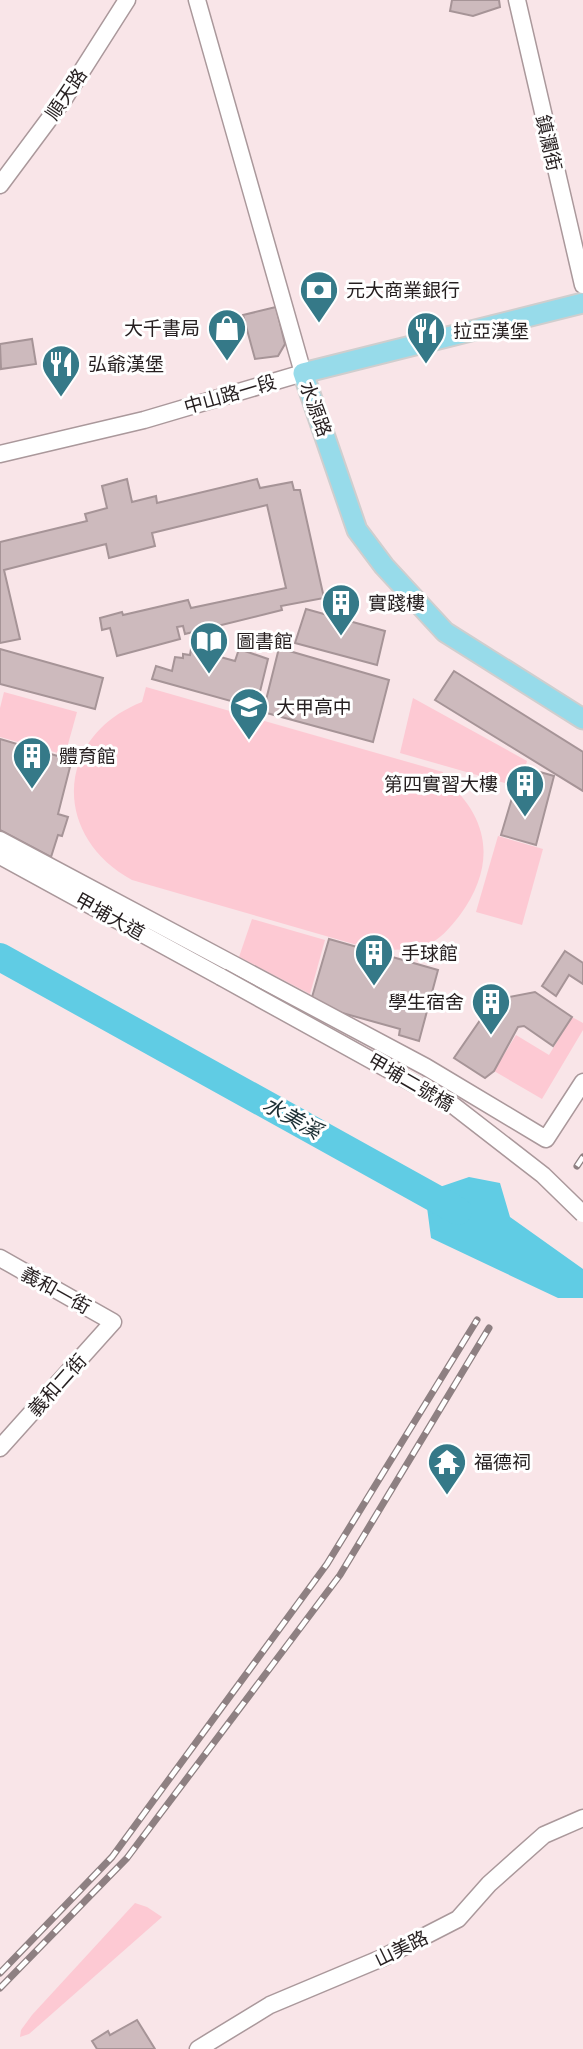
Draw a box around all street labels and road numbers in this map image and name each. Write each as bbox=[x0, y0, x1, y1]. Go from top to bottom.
street label: 順天路 bbox=[41, 64, 92, 124]
street label: 鎮瀾街 bbox=[531, 113, 566, 173]
street label: 中山路一段 bbox=[181, 370, 279, 419]
street label: 水源路 bbox=[295, 378, 336, 440]
street label: 甲埔大道 bbox=[71, 888, 149, 945]
street label: 甲埔二號橋 bbox=[364, 1049, 458, 1116]
street label: 義和一街 bbox=[17, 1262, 95, 1319]
street label: 義和二街 bbox=[23, 1349, 91, 1421]
street label: 山美路 bbox=[371, 1926, 432, 1971]

